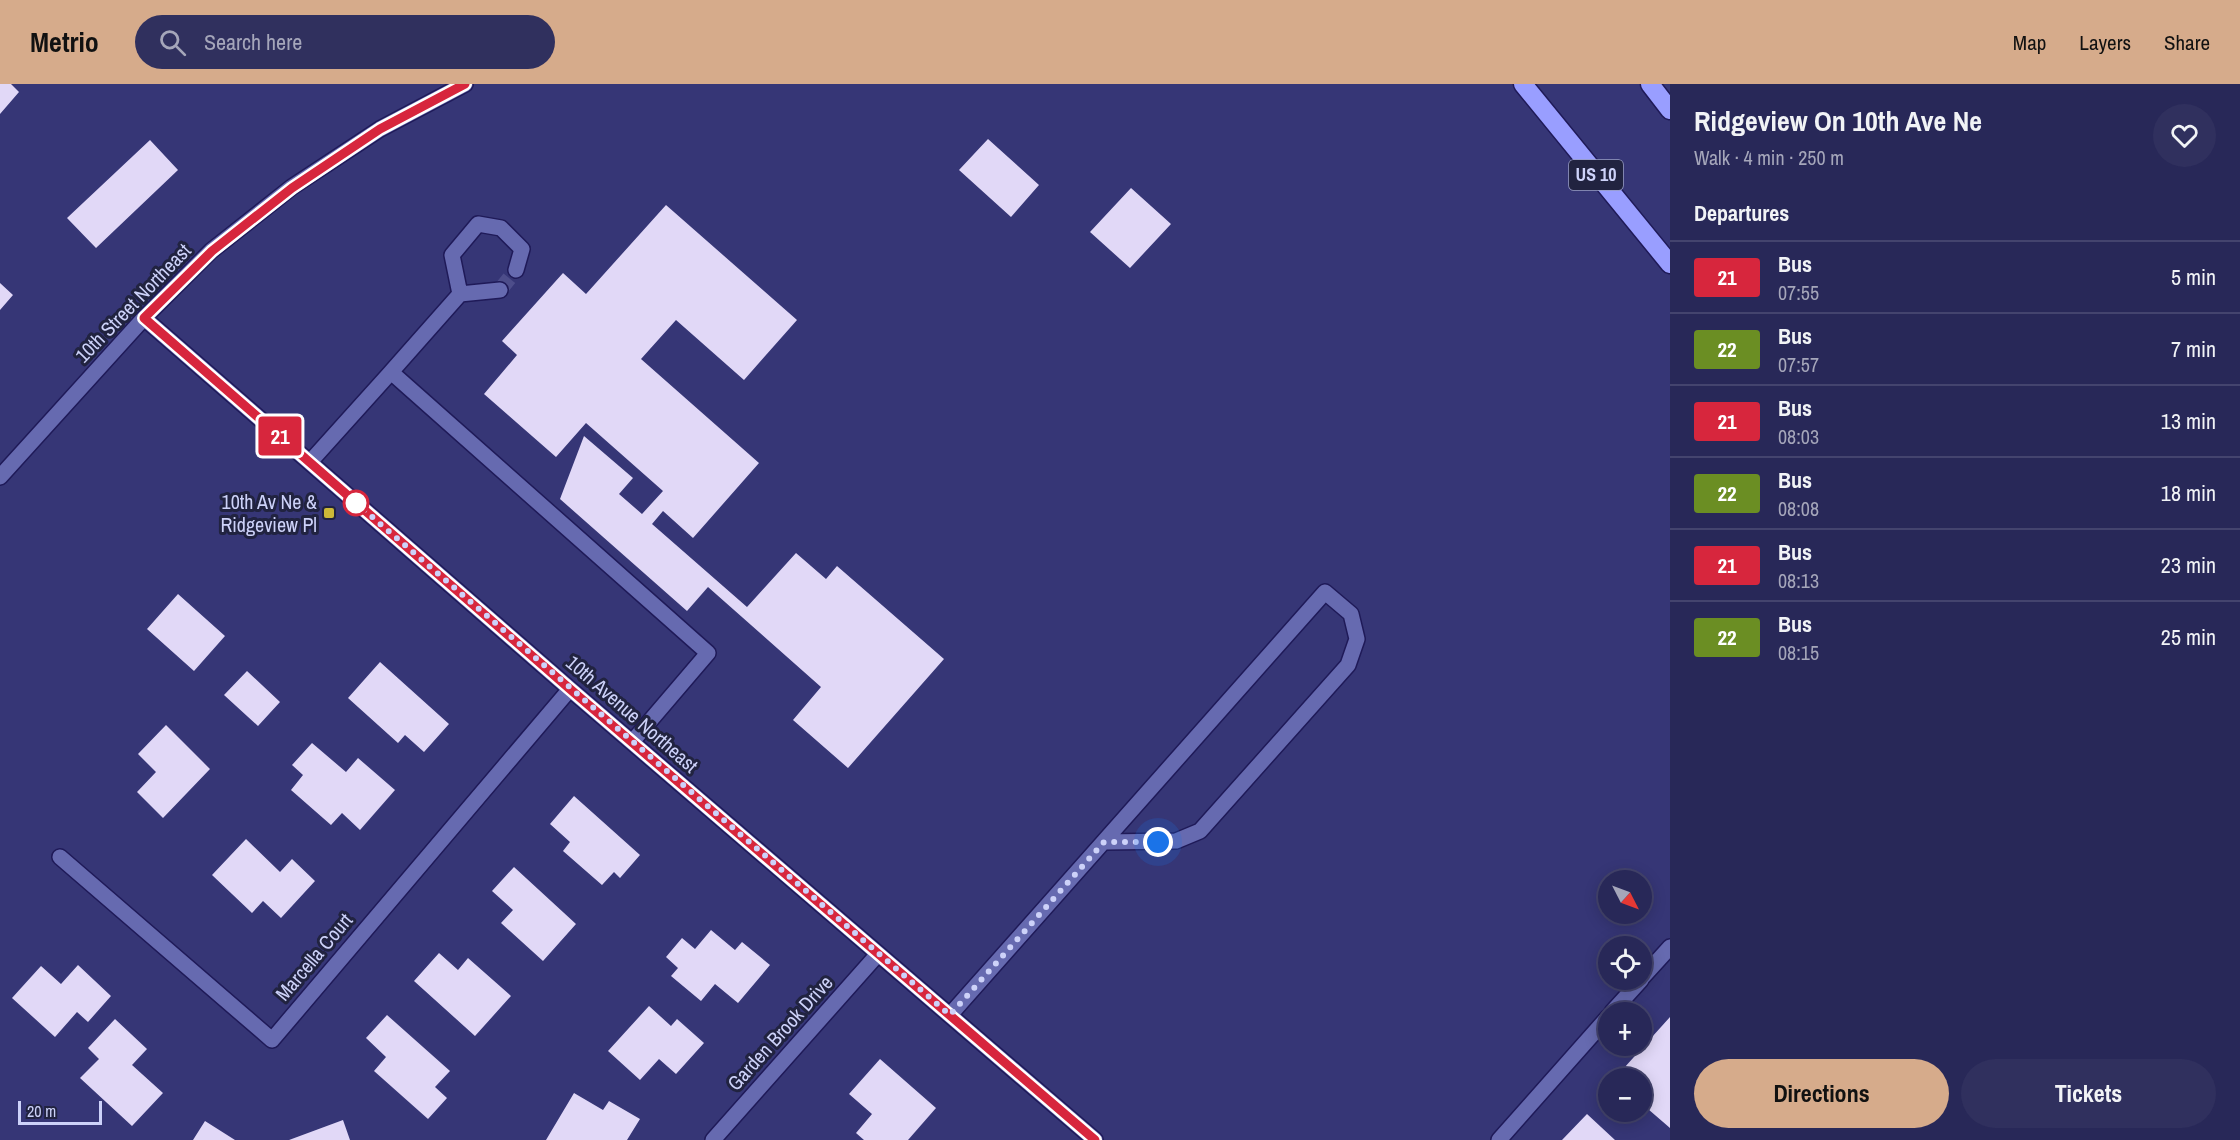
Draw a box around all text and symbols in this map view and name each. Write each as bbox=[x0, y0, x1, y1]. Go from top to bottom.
search box bbox=[135, 15, 555, 69]
text: Metrio bbox=[30, 23, 99, 61]
icon: search bbox=[156, 26, 189, 59]
text: Search here bbox=[204, 27, 302, 57]
text: Map bbox=[2013, 28, 2046, 57]
text: Layers bbox=[2079, 28, 2131, 57]
text: Share bbox=[2164, 28, 2210, 57]
text: Ridgeview On 10th Ave Ne bbox=[1694, 102, 1982, 140]
button: heart bbox=[2153, 104, 2216, 167]
text: Walk · 4 min · 250 m bbox=[1694, 144, 1844, 171]
road number: US 10 bbox=[1569, 160, 1623, 190]
text: Departures bbox=[1694, 198, 1789, 228]
street label: 10th Street Northeast bbox=[69, 237, 197, 368]
text: Bus bbox=[1778, 249, 1812, 279]
text: 5 min bbox=[2171, 262, 2216, 292]
text: 21 bbox=[1717, 263, 1737, 292]
text: 07:55 bbox=[1778, 279, 1819, 306]
text: Bus bbox=[1778, 321, 1812, 351]
text: 7 min bbox=[2171, 334, 2216, 364]
text: 22 bbox=[1717, 335, 1737, 364]
text: 07:57 bbox=[1778, 351, 1819, 378]
text: Bus bbox=[1778, 393, 1812, 423]
text: 13 min bbox=[2161, 406, 2216, 436]
text: 21 bbox=[1717, 407, 1737, 436]
line badge: 21 bbox=[253, 416, 307, 456]
text: 21 bbox=[270, 422, 290, 451]
text: 08:03 bbox=[1778, 423, 1819, 450]
text: Bus bbox=[1778, 465, 1812, 495]
text: 18 min bbox=[2161, 478, 2216, 508]
text: 22 bbox=[1717, 479, 1737, 508]
place label: 10th Av Ne & Ridgeview Pl bbox=[220, 488, 317, 538]
unlabelled marker bbox=[343, 490, 369, 516]
text: 08:08 bbox=[1778, 495, 1819, 522]
marker: 10th Av Ne & Ridgeview Pl bbox=[322, 506, 336, 520]
text: Bus bbox=[1778, 537, 1812, 567]
text: 23 min bbox=[2161, 550, 2216, 580]
text: 21 bbox=[1717, 551, 1737, 580]
text: 08:13 bbox=[1778, 567, 1819, 594]
text: Bus bbox=[1778, 609, 1812, 639]
text: 25 min bbox=[2161, 622, 2216, 652]
text: 22 bbox=[1717, 623, 1737, 652]
text: 08:15 bbox=[1778, 639, 1819, 666]
street label: 10th Avenue Northeast bbox=[561, 649, 704, 779]
your location bbox=[1143, 827, 1173, 857]
north arrow bbox=[1598, 870, 1652, 924]
map controls bbox=[1598, 870, 1652, 1122]
street label: Marcella Court bbox=[269, 907, 359, 1006]
button: locate bbox=[1598, 936, 1652, 990]
street label: Garden Brook Drive bbox=[721, 969, 838, 1096]
button: + bbox=[1598, 1002, 1652, 1056]
button: Directions bbox=[1694, 1059, 1949, 1128]
button: Tickets bbox=[1961, 1059, 2216, 1128]
button: − bbox=[1598, 1068, 1652, 1122]
scale bar bbox=[18, 1098, 102, 1126]
text: 20 m bbox=[27, 1100, 56, 1122]

